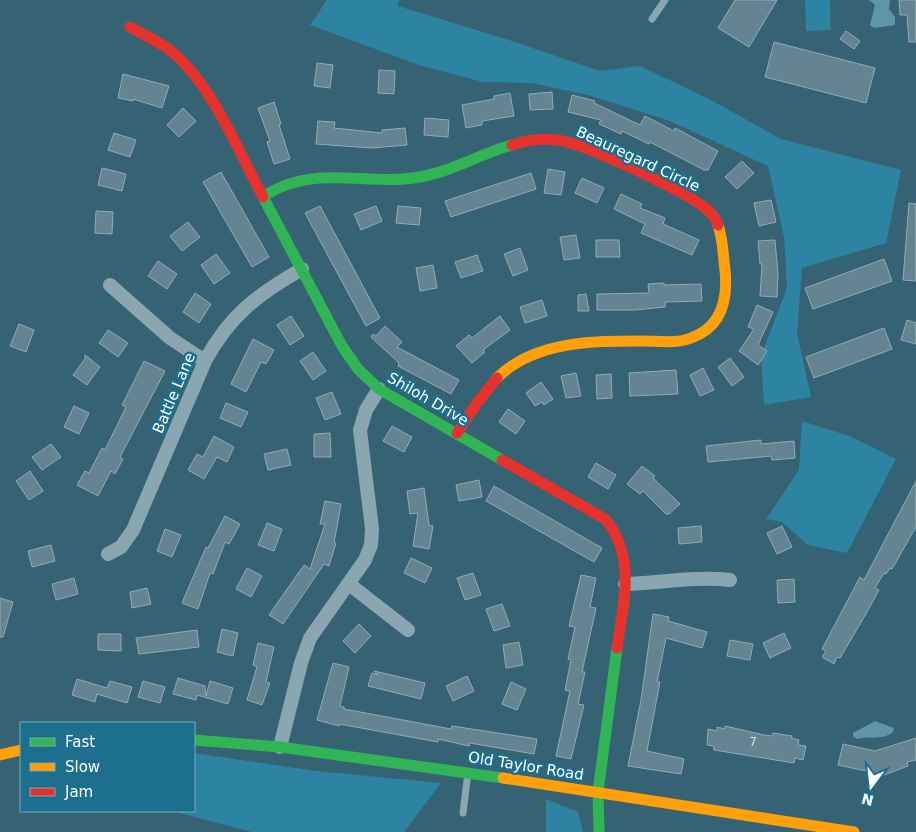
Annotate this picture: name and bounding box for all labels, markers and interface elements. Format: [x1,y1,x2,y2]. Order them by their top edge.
street label: Beauregard Circle [573,122,703,196]
street label: Battle Lane [149,350,199,436]
street label: Shiloh Drive [384,369,472,429]
legend [20,722,195,812]
text: Fast [65,733,95,751]
house number: 7 [749,735,757,749]
street label: Old Taylor Road [467,748,585,784]
text: Slow [65,758,100,776]
north arrow [846,762,896,812]
text: Jam [64,783,93,801]
text: N [860,790,875,809]

